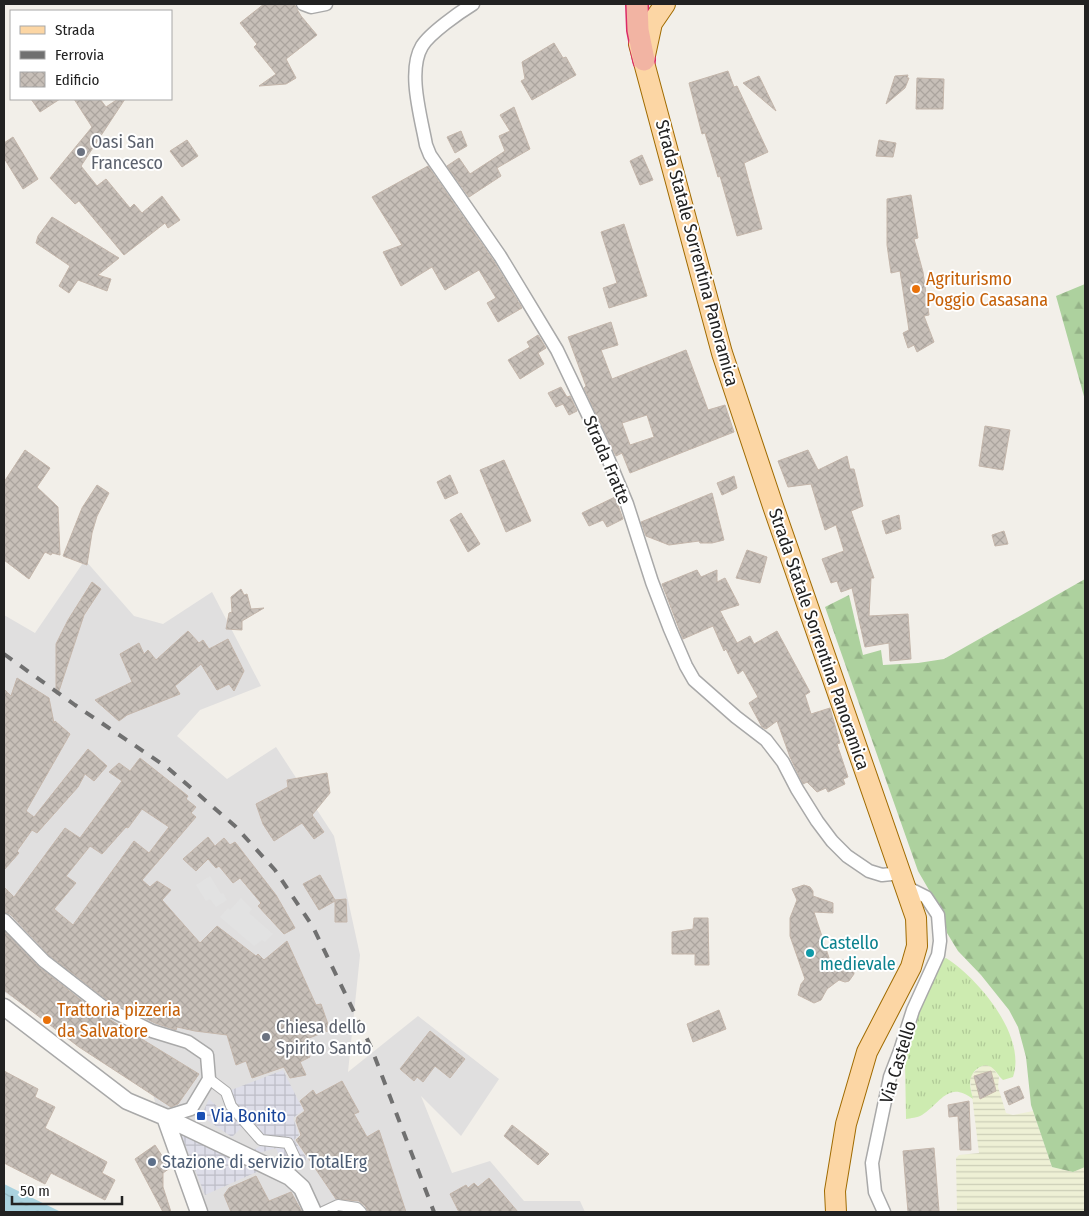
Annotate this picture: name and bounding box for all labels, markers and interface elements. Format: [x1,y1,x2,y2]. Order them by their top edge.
legend [10,10,172,100]
text: Strada [55,21,95,39]
text: Ferrovia [55,46,104,64]
text: Edificio [55,71,100,89]
street label: Strada Statale Sorrentina Panoramica [651,117,743,389]
place label: Oasi San Francesco [91,131,163,174]
marker: Oasi San Francesco [75,146,87,158]
place label: Agriturismo Poggio Casasana [926,268,1048,311]
marker: Agriturismo Poggio Casasana [910,283,922,295]
street label: Strada Fratte [578,412,636,508]
street label: Strada Statale Sorrentina Panoramica [764,505,874,773]
place label: Castello medievale [820,932,896,975]
marker: Castello medievale [804,947,816,959]
place label: Trattoria pizzeria da Salvatore [57,999,181,1042]
marker: Trattoria pizzeria da Salvatore [41,1014,53,1026]
place label: Chiesa dello Spirito Santo [276,1016,372,1059]
street label: Via Castello [875,1018,921,1106]
marker: Chiesa dello Spirito Santo [260,1031,272,1043]
place label: Via Bonito [211,1105,286,1127]
marker: Via Bonito [195,1110,207,1122]
place label: Stazione di servizio TotalErg [162,1151,368,1173]
marker: Stazione di servizio TotalErg [146,1156,158,1168]
scale bar [12,1174,122,1206]
text: 50 m [20,1182,50,1200]

